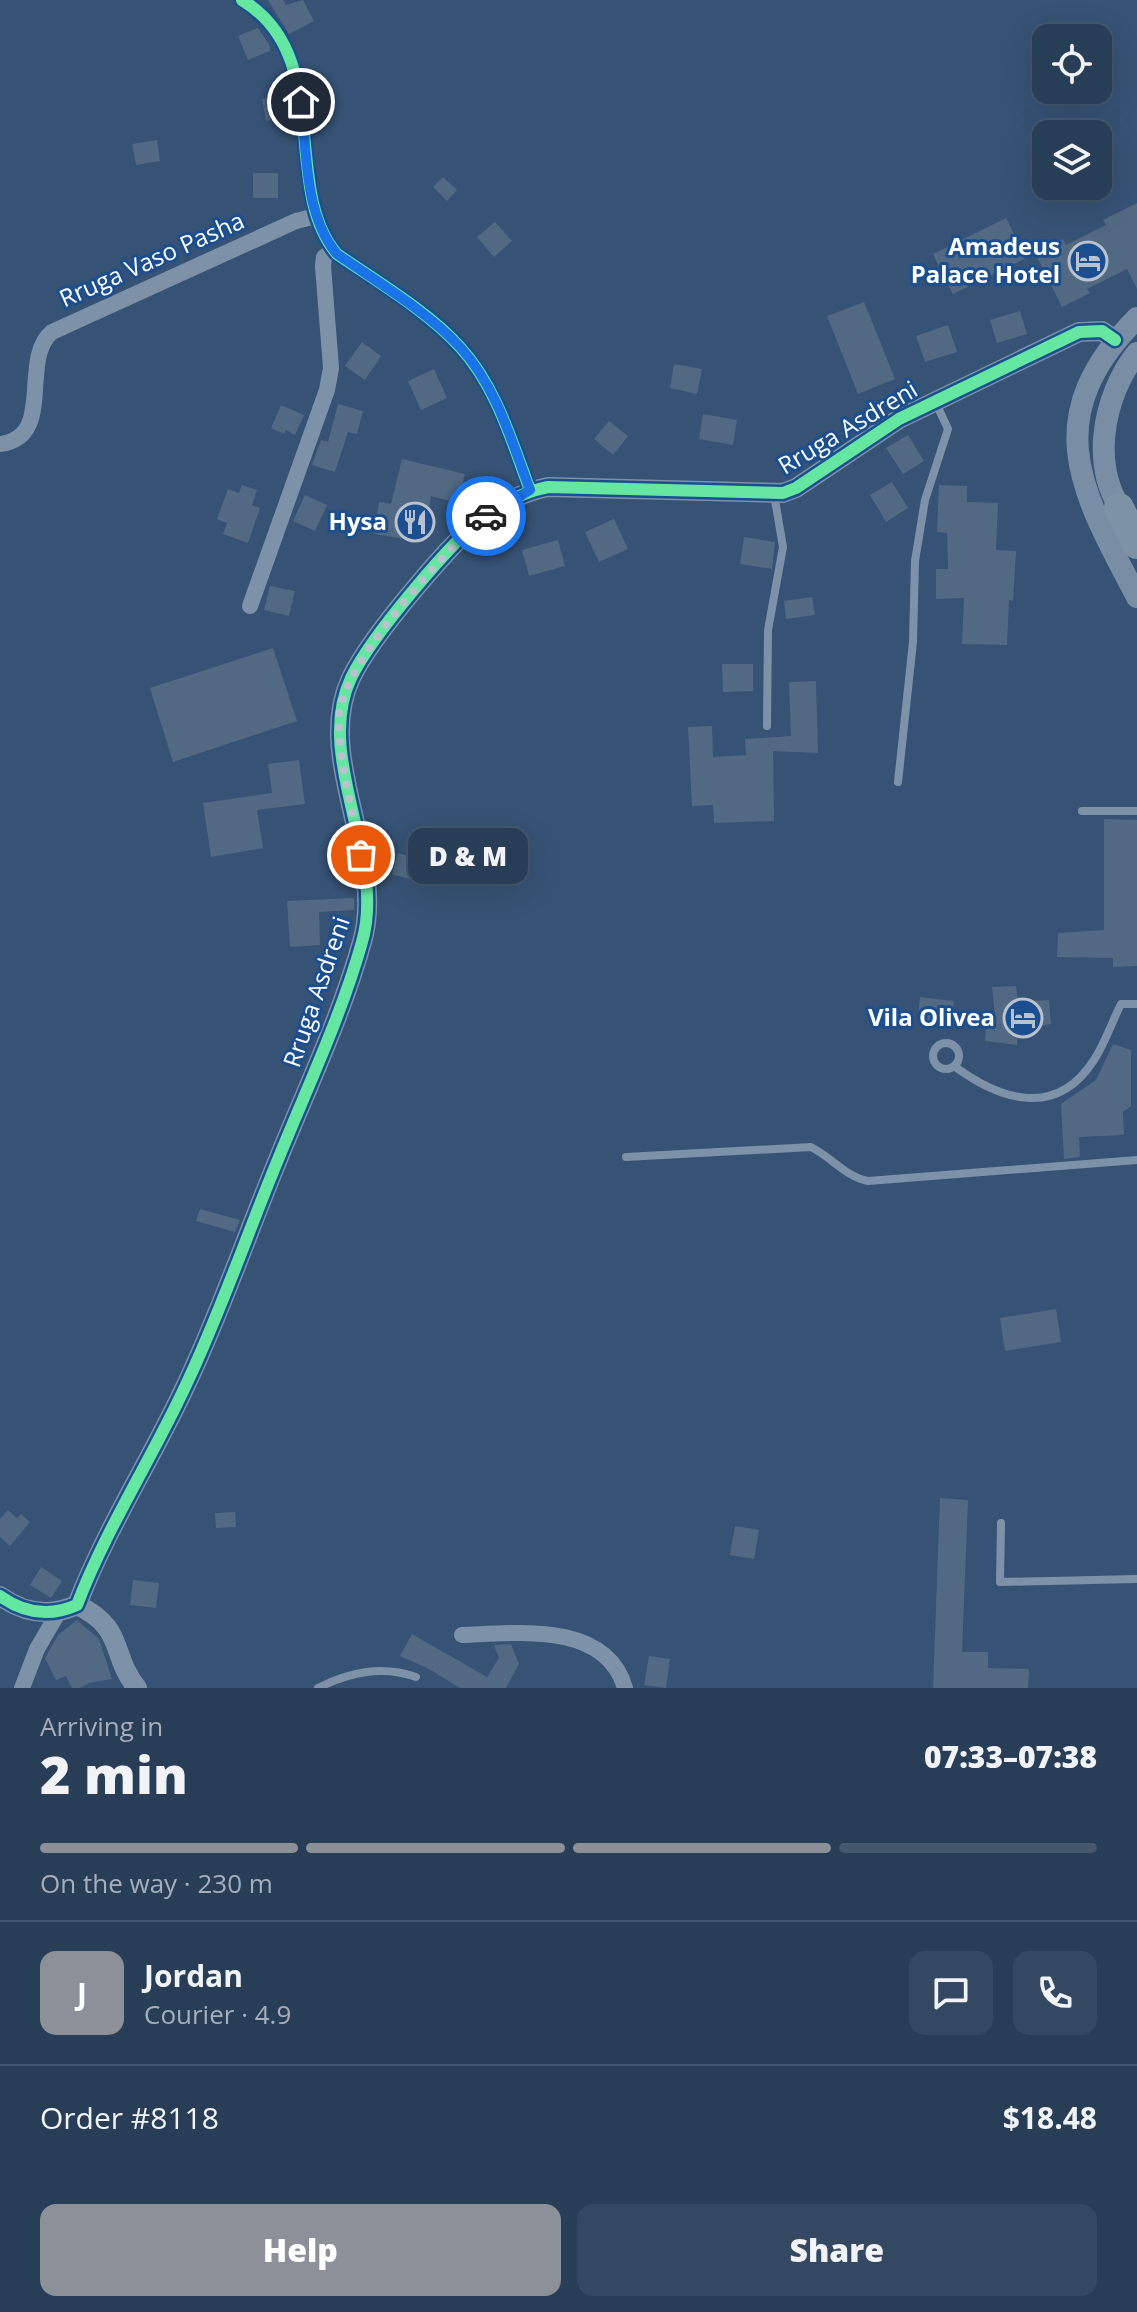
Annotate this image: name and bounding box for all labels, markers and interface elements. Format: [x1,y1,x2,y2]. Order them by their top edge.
map controls [1032,24,1112,200]
button: locate [1032,24,1112,104]
pin [267,68,335,136]
icon: home [279,80,323,124]
button: layers [1032,120,1112,200]
street label: Rruga Vaso Pasha [54,203,249,314]
place label: Amadeus Palace Hotel [911,229,1060,290]
hotel icon: Amadeus Palace Hotel [1067,240,1109,282]
street label: Rruga Asdreni [771,372,923,481]
courier [446,476,526,556]
icon: car [464,494,508,538]
restaurant icon: Hysa [394,501,436,543]
place label: Hysa [329,504,387,537]
pin [327,821,395,889]
callout: D & M [409,827,529,883]
icon: bag [339,833,383,877]
text: D & M [429,838,507,874]
street label: Rruga Asdreni [274,912,357,1071]
hotel icon: Vila Olivea [1002,997,1044,1039]
place label: Vila Olivea [868,1000,995,1033]
text: Arriving in [40,1708,163,1744]
text: 07:33–07:38 [924,1736,1097,1777]
text: 2 min [40,1738,188,1809]
text: On the way · 230 m [40,1865,273,1901]
button: chat [909,1951,993,2035]
button: phone [1013,1951,1097,2035]
text: Jordan [144,1955,243,1996]
text: J [77,1973,87,2014]
text: Courier · 4.9 [144,1996,291,2032]
text: Order #8118 [40,2097,219,2138]
text: $18.48 [1003,2097,1097,2138]
button: Help [40,2204,561,2296]
button: Share [577,2204,1097,2296]

